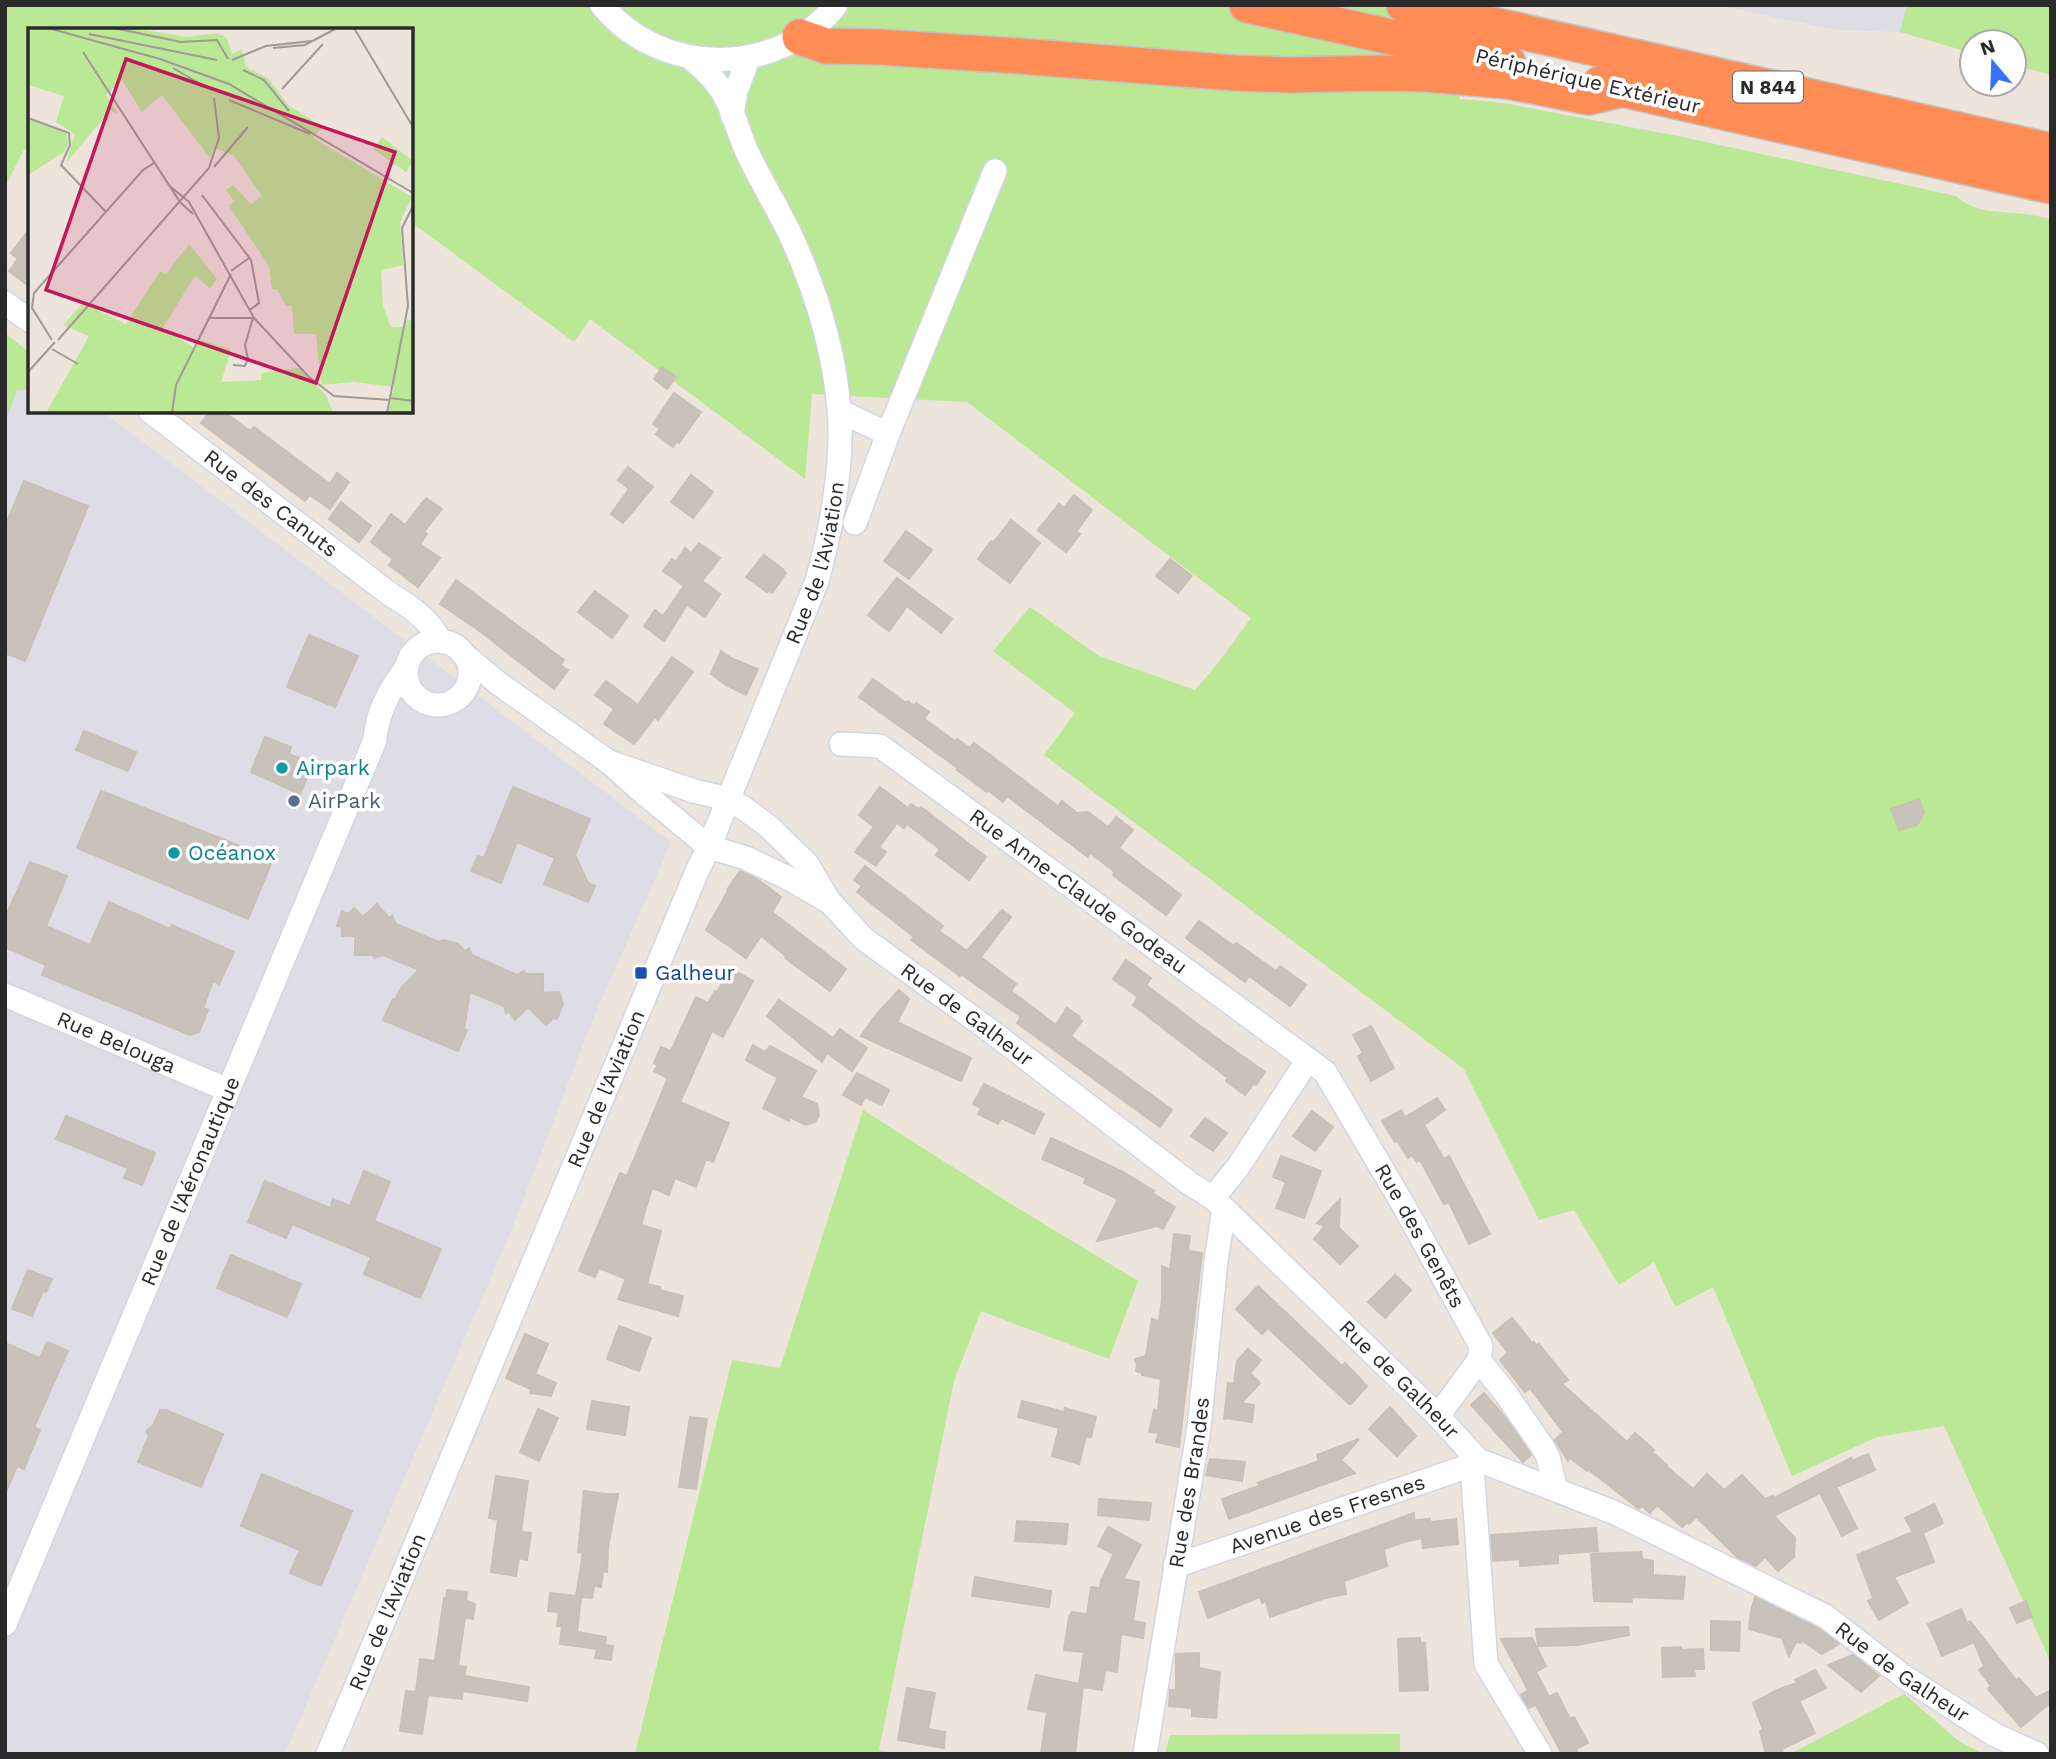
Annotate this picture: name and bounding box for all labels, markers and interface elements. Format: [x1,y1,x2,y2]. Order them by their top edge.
inset map [28,28,413,413]
north arrow [1958,28,2028,98]
text: N [1977,34,1998,61]
street label: Périphérique Extérieur [1473,42,1703,119]
road number: N 844 [1733,72,1803,102]
street label: Rue des Canuts [199,444,343,562]
street label: Rue de l'Aviation [780,480,849,648]
place label: Airpark [296,755,370,780]
marker: Airpark [274,760,290,776]
place label: AirPark [308,788,381,813]
marker: AirPark [286,793,302,809]
street label: Rue Anne-Claude Godeau [965,803,1193,979]
place label: Océanox [188,840,276,865]
marker: Océanox [166,845,182,861]
street label: Rue de Galheur [896,957,1039,1072]
place label: Galheur [655,960,736,985]
marker: Galheur [633,965,649,981]
street label: Rue Belouga [53,1006,180,1078]
street label: Rue de l'Aviation [562,1006,650,1171]
street label: Rue de l'Aéronautique [135,1073,245,1289]
street label: Rue des Genêts [1370,1159,1471,1312]
street label: Rue de Galheur [1334,1314,1465,1444]
street label: Rue des Brandes [1163,1396,1214,1570]
street label: Avenue des Fresnes [1226,1469,1428,1558]
street label: Rue de l'Aviation [343,1529,431,1694]
street label: Rue de Galheur [1830,1616,1975,1728]

